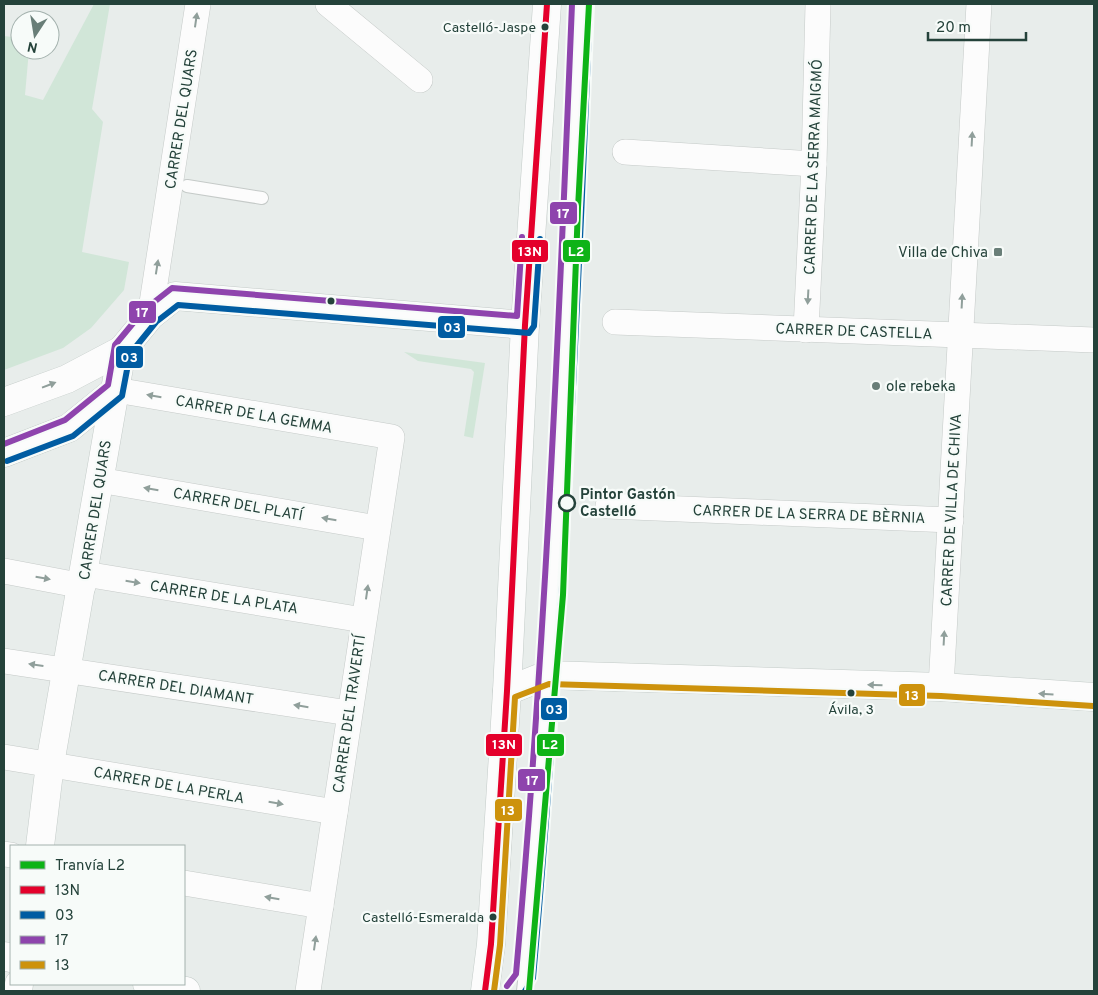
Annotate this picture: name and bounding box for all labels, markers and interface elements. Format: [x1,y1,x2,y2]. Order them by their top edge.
north arrow [10,10,60,60]
scale bar [928,10,1026,42]
one-way arrow [192,12,200,28]
text: 20 m [936,19,971,38]
place label: Castelló-Jaspe [443,20,536,37]
marker: Castelló-Jaspe [540,22,550,32]
text: N [26,37,39,56]
street label: CARRER DEL QUARS [162,48,203,191]
street label: CARRER DE LA SERRA MAIGMÓ [799,59,828,275]
one-way arrow [968,131,976,147]
line badge: 17 [549,201,578,225]
text: 17 [556,206,570,223]
line badge: 13N [511,239,549,263]
line badge: L2 [562,239,591,263]
text: 13N [518,244,542,261]
text: L2 [568,244,584,261]
place label: Villa de Chiva [898,244,988,263]
marker: Villa de Chiva [992,246,1004,258]
one-way arrow [154,259,162,275]
one-way arrow [803,290,811,306]
one-way arrow [959,293,967,309]
unlabelled marker [326,296,336,306]
line badge: 17 [128,300,157,324]
text: 17 [135,305,149,322]
line badge: 03 [437,315,466,339]
text: 03 [443,320,461,337]
street label: CARRER DE CASTELLA [775,320,933,345]
line badge: 03 [115,345,144,369]
text: 03 [120,350,138,367]
place label: ole rebeka [886,378,956,397]
marker: ole rebeka [870,380,882,392]
one-way arrow [42,381,57,388]
one-way arrow [146,392,162,400]
street label: CARRER DE LA GEMMA [174,392,334,439]
street label: CARRER DE VILLA DE CHIVA [938,413,967,607]
street label: CARRER DEL QUARS [76,439,117,582]
street label: CARRER DEL PLATÍ [171,484,306,527]
one-way arrow [143,485,159,493]
place label: Pintor Gastón Castelló [580,486,676,522]
marker: Pintor Gastón Castelló [558,494,576,512]
street label: CARRER DE LA SERRA DE BÈRNIA [692,501,926,529]
one-way arrow [320,515,336,523]
one-way arrow [36,575,52,583]
street label: CARRER DE LA PLATA [148,577,299,620]
one-way arrow [125,578,141,586]
one-way arrow [364,584,372,600]
one-way arrow [940,630,948,646]
street label: CARRER DEL TRAVERTÍ [329,632,371,795]
one-way arrow [27,661,43,669]
street label: CARRER DEL DIAMANT [97,667,255,710]
one-way arrow [866,681,882,689]
line badge: 13 [898,683,926,707]
marker: Ávila, 3 [846,688,856,698]
text: 13 [905,688,919,705]
one-way arrow [1037,689,1053,697]
line badge: 03 [540,697,568,721]
place label: Ávila, 3 [828,701,874,719]
one-way arrow [293,702,309,710]
text: 03 [545,702,563,719]
line badge: 13N [485,733,523,757]
line badge: L2 [536,733,565,757]
text: 13N [492,737,516,754]
text: L2 [542,737,558,754]
street label: CARRER DE LA PERLA [92,764,246,809]
line badge: 17 [517,768,546,792]
text: 17 [525,773,539,790]
line badge: 13 [494,798,523,822]
one-way arrow [269,799,285,807]
text: 13 [501,803,515,820]
legend [10,845,185,985]
text: Tranvía L2 [55,857,125,876]
text: 13N [55,882,80,901]
one-way arrow [264,893,280,901]
text: 03 [55,907,74,926]
place label: Castelló-Esmeralda [362,910,484,927]
marker: Castelló-Esmeralda [488,912,498,922]
text: 17 [55,932,69,951]
one-way arrow [311,935,319,951]
text: 13 [55,957,70,976]

